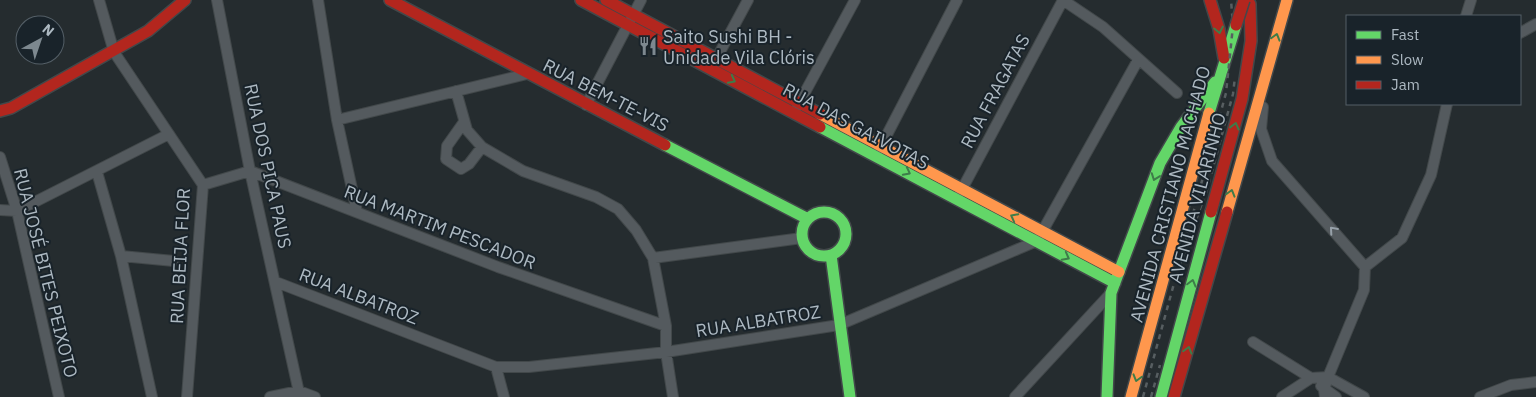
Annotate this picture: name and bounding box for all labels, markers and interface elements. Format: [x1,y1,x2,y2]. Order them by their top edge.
north arrow [15,15,65,65]
legend [1346,15,1521,105]
text: N [39,20,58,40]
place label: Saito Sushi BH - Unidade Vila Clóris [663,25,815,69]
text: Fast [1391,25,1419,44]
one-way arrow [1213,26,1224,35]
street label: RUA FRAGATAS [955,30,1035,152]
one-way arrow [1270,34,1280,42]
restaurant icon: Saito Sushi BH - Unidade Vila Clóris [637,35,659,57]
text: Slow [1391,50,1424,69]
street label: RUA BEM-TE-VIS [539,53,673,137]
street label: AVENIDA CRISTIANO MACHADO [1125,63,1215,325]
one-way arrow [727,74,736,84]
text: Jam [1391,75,1420,94]
street label: RUA DAS GAIVOTAS [779,78,933,174]
street label: RUA DOS PICA PAUS [239,82,297,250]
street label: AVENIDA VILARINHO [1163,110,1231,286]
one-way arrow [1229,121,1240,130]
street label: RUA JOSÉ BITES PEIXOTO [9,166,83,380]
one-way arrow [901,166,910,176]
one-way arrow [1151,173,1161,181]
street label: RUA MARTIM PESCADOR [341,180,539,274]
street label: RUA BEIJA FLOR [165,187,195,325]
one-way arrow [1225,190,1235,198]
one-way arrow [1010,213,1019,223]
one-way arrow [1330,227,1339,236]
one-way arrow [1060,250,1069,260]
street label: RUA ALBATROZ [296,263,422,329]
one-way arrow [1187,279,1197,287]
street label: RUA ALBATROZ [694,300,822,342]
one-way arrow [1182,347,1192,355]
one-way arrow [1132,374,1142,382]

